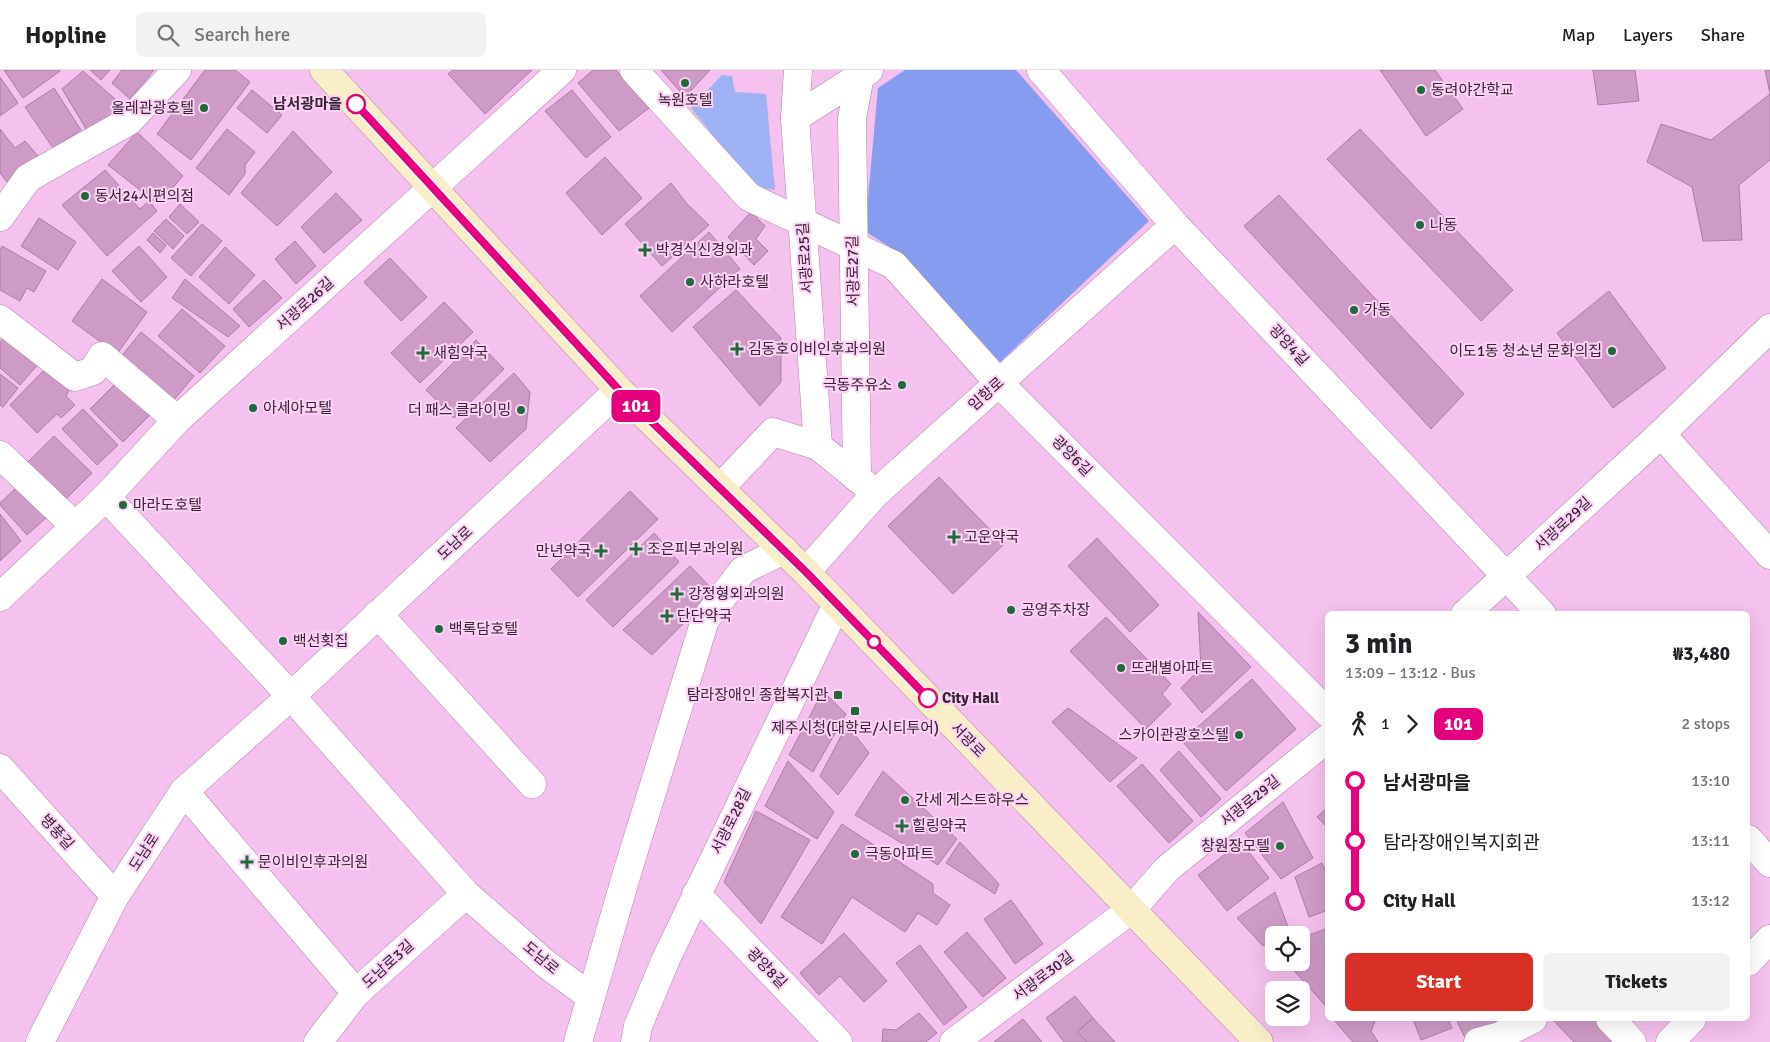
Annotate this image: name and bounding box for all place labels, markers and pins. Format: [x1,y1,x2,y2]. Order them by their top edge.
marker: 녹원호텔 [679,77,691,89]
place label: 동려야간학교 [1431,81,1514,99]
marker: 동려야간학교 [1415,84,1427,96]
place label: 녹원호텔 [657,91,713,109]
marker: 남서광마을 [346,94,366,114]
place label: 남서광마을 [273,95,342,113]
place label: 올레관광호텔 [111,99,194,117]
marker: 올레관광호텔 [198,102,210,114]
place label: 동서24시편의점 [95,187,194,205]
marker: 동서24시편의점 [79,190,91,202]
place label: 나동 [1430,216,1458,234]
marker: 나동 [1414,219,1426,231]
place label: 박경식신경외과 [656,241,753,259]
marker: 박경식신경외과 [638,243,652,257]
place label: 사하라호텔 [700,273,769,291]
marker: 사하라호텔 [684,276,696,288]
place label: 가동 [1364,301,1392,319]
marker: 가동 [1348,304,1360,316]
place label: 김동호이비인후과의원 [748,340,886,358]
marker: 김동호이비인후과의원 [730,342,744,356]
place label: 이도1동 청소년 문화의집 [1449,342,1602,360]
place label: 새힘약국 [433,344,488,362]
marker: 이도1동 청소년 문화의집 [1606,345,1618,357]
marker: 새힘약국 [417,347,429,359]
place label: 극동주유소 [823,376,892,394]
marker: 극동주유소 [896,379,908,391]
place label: 아세아모텔 [263,399,332,417]
place label: 더 패스 클라이밍 [408,401,511,419]
marker: 아세아모텔 [247,402,259,414]
marker: 더 패스 클라이밍 [515,404,527,416]
place label: 마라도호텔 [133,496,202,514]
marker: 마라도호텔 [117,499,129,511]
place label: 고운약국 [964,528,1019,546]
marker: 고운약국 [948,531,960,543]
place label: 조은피부과의원 [647,540,744,558]
place label: 만년약국 [536,542,591,560]
marker: 조은피부과의원 [629,542,643,556]
marker: 만년약국 [595,545,607,557]
place label: 강정형외과의원 [688,585,785,603]
marker: 강정형외과의원 [670,587,684,601]
place label: 공영주차장 [1021,601,1090,619]
marker: 공영주차장 [1005,604,1017,616]
place label: 단단약국 [677,607,732,625]
marker: 단단약국 [661,610,673,622]
place label: 백록담호텔 [449,620,518,638]
marker: 백록담호텔 [433,623,445,635]
place label: 백선횟집 [293,632,348,650]
marker: 백선횟집 [277,635,289,647]
unlabelled marker [867,635,881,649]
place label: 뜨래별아파트 [1131,659,1214,677]
marker: 뜨래별아파트 [1115,662,1127,674]
place label: 탐라장애인 종합복지관 [687,686,828,704]
marker: City Hall [918,688,938,708]
marker: 탐라장애인 종합복지관 [832,689,844,701]
place label: City Hall [942,689,1000,707]
marker: 제주시청(대학로/시티투어) [849,705,861,717]
place label: 제주시청(대학로/시티투어) [771,719,939,737]
place label: 스카이관광호스텔 [1119,726,1229,744]
marker: 스카이관광호스텔 [1233,729,1245,741]
place label: 간세 게스트하우스 [915,791,1029,809]
marker: 간세 게스트하우스 [899,794,911,806]
place label: 힐링약국 [912,817,967,835]
marker: 힐링약국 [896,820,908,832]
place label: 창원장모텔 [1201,837,1270,855]
marker: 창원장모텔 [1274,840,1286,852]
place label: 극동아파트 [865,845,934,863]
marker: 극동아파트 [849,848,861,860]
place label: 문이비인후과의원 [258,853,368,871]
marker: 문이비인후과의원 [240,855,254,869]

